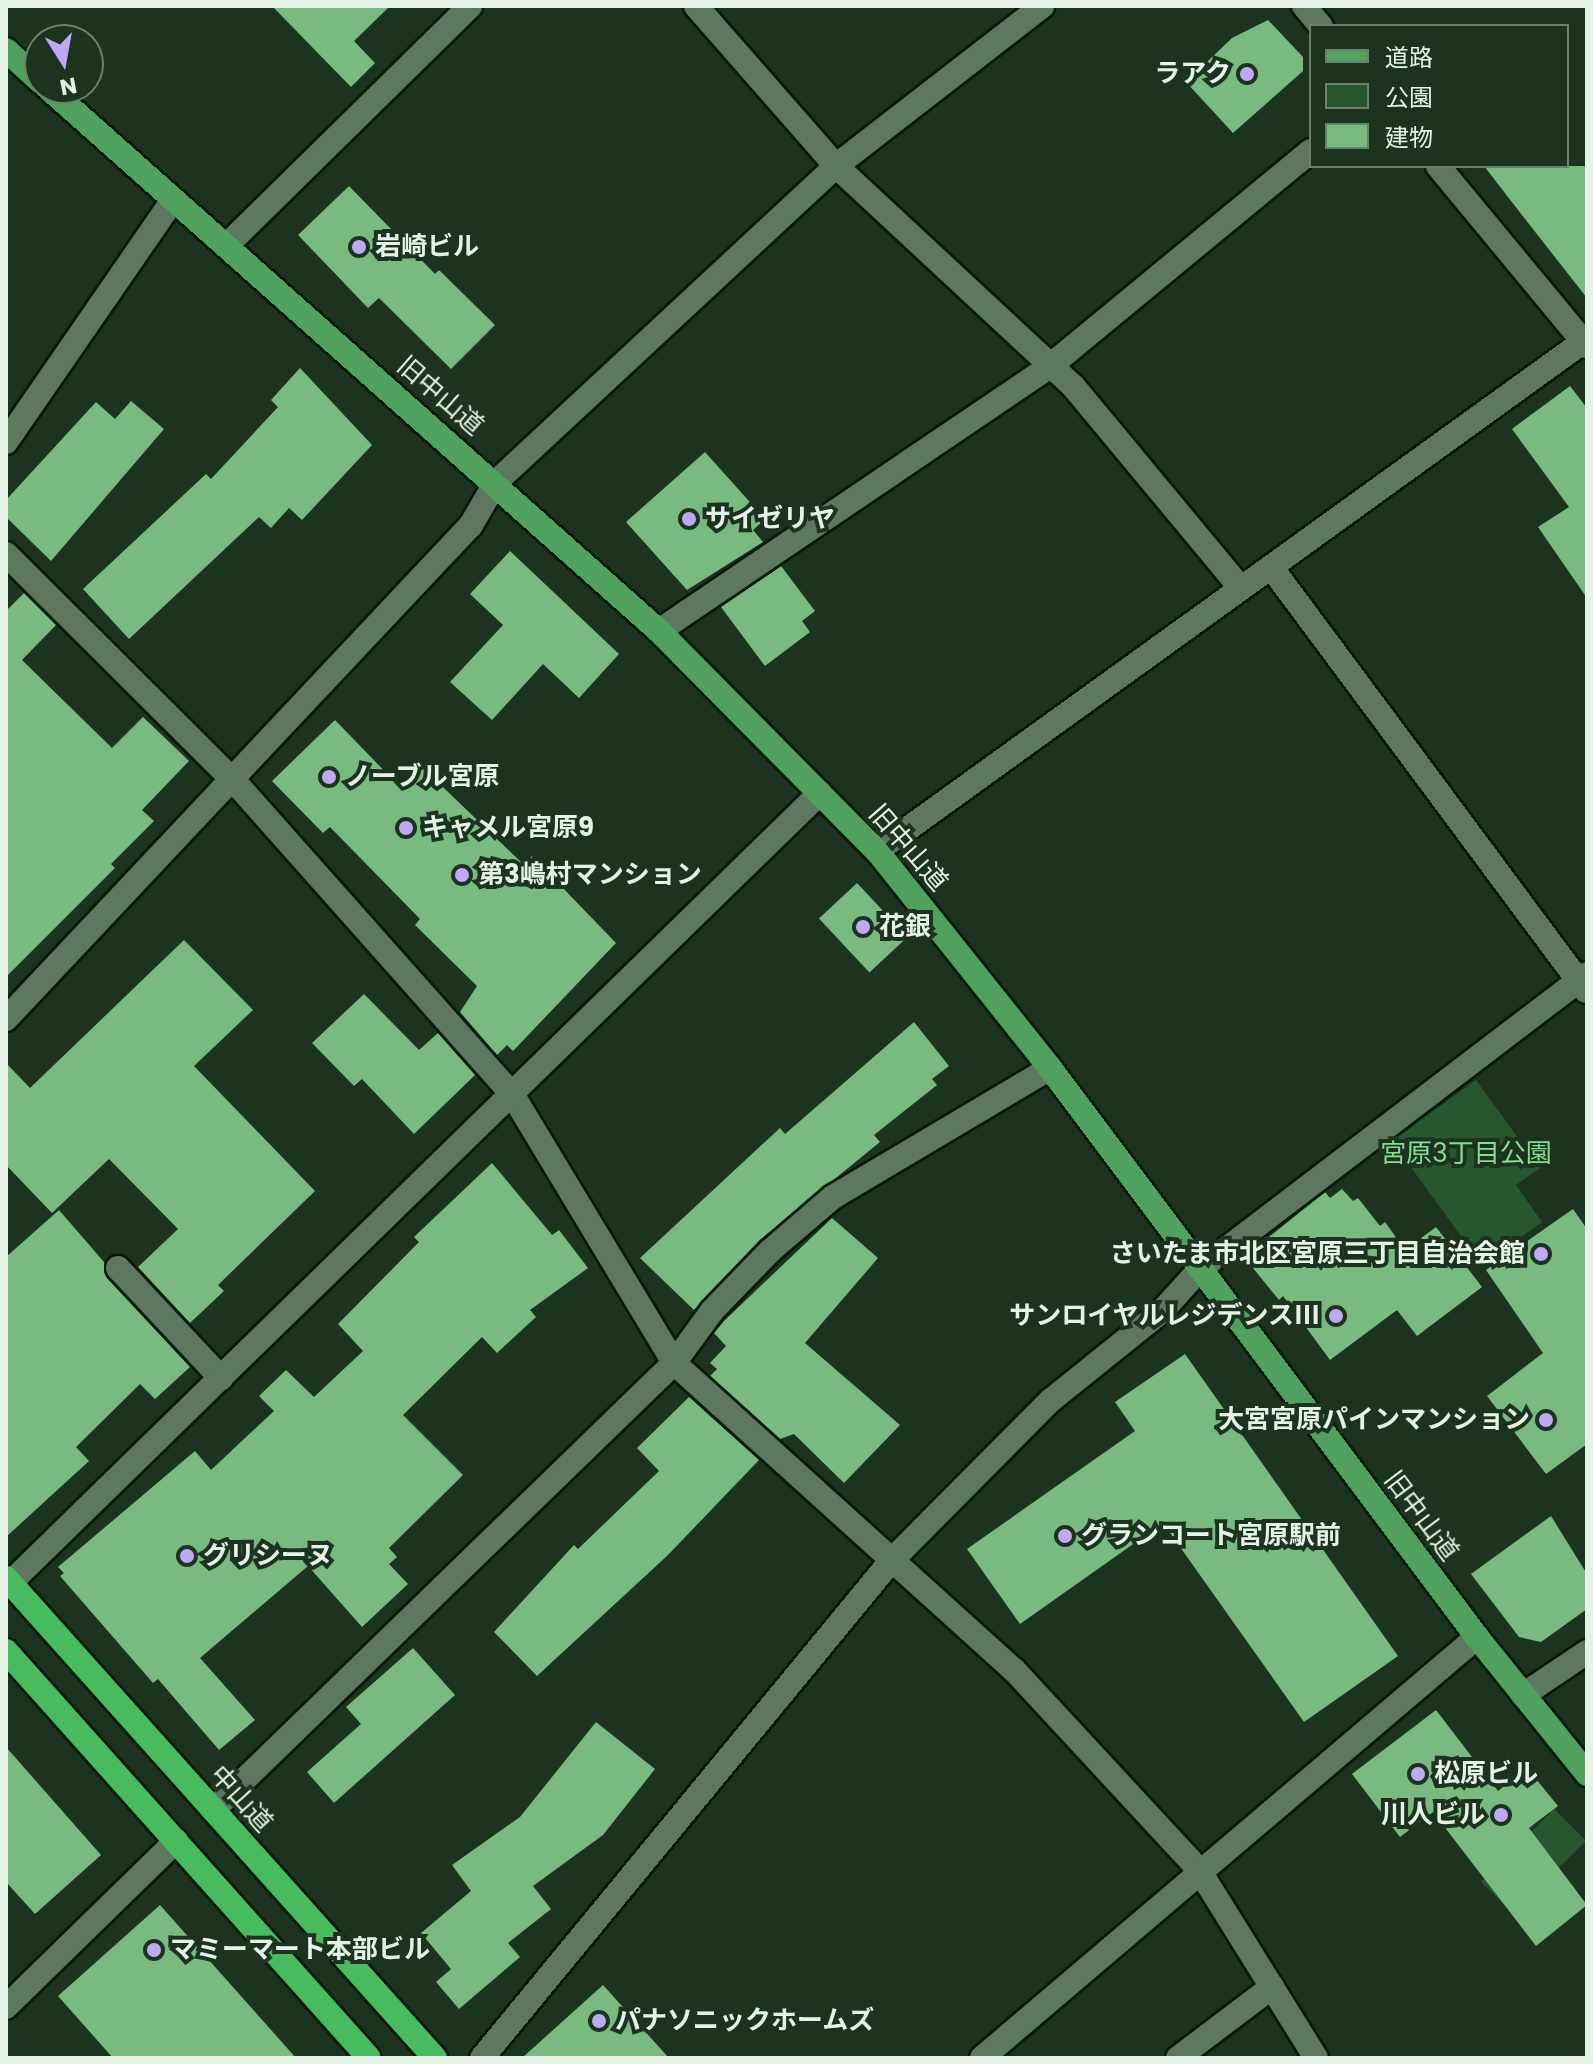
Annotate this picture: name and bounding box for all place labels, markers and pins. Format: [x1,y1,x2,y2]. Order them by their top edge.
place label: ラアク [1153,58,1231,90]
marker: ラアク [1238,65,1256,83]
place label: 岩崎ビル [375,231,479,263]
marker: 岩崎ビル [350,238,368,256]
place label: サイゼリヤ [705,503,835,535]
marker: サイゼリヤ [680,510,698,528]
place label: ノーブル宮原 [345,761,501,793]
marker: ノーブル宮原 [320,768,338,786]
place label: キャメル宮原9 [422,812,594,844]
marker: キャメル宮原9 [397,819,415,837]
place label: 第3嶋村マンション [478,859,702,891]
marker: 第3嶋村マンション [453,866,471,884]
place label: 花銀 [879,911,931,943]
marker: 花銀 [854,918,872,936]
place label: さいたま市北区宮原三丁目自治会館 [1109,1238,1525,1270]
marker: さいたま市北区宮原三丁目自治会館 [1532,1245,1550,1263]
place label: サンロイヤルレジデンスⅢ [1008,1300,1320,1332]
marker: サンロイヤルレジデンスⅢ [1327,1307,1345,1325]
place label: 大宮宮原パインマンション [1218,1404,1530,1436]
marker: 大宮宮原パインマンション [1537,1411,1555,1429]
place label: グランコート宮原駅前 [1081,1520,1341,1552]
marker: グランコート宮原駅前 [1056,1527,1074,1545]
place label: グリシーヌ [203,1540,333,1572]
marker: グリシーヌ [178,1547,196,1565]
place label: 松原ビル [1434,1758,1538,1790]
marker: 松原ビル [1409,1765,1427,1783]
place label: 川人ビル [1381,1799,1485,1831]
marker: 川人ビル [1492,1806,1510,1824]
place label: マミーマート本部ビル [170,1934,430,1966]
marker: マミーマート本部ビル [145,1941,163,1959]
place label: パナソニックホームズ [615,2005,875,2037]
marker: パナソニックホームズ [590,2012,608,2030]

